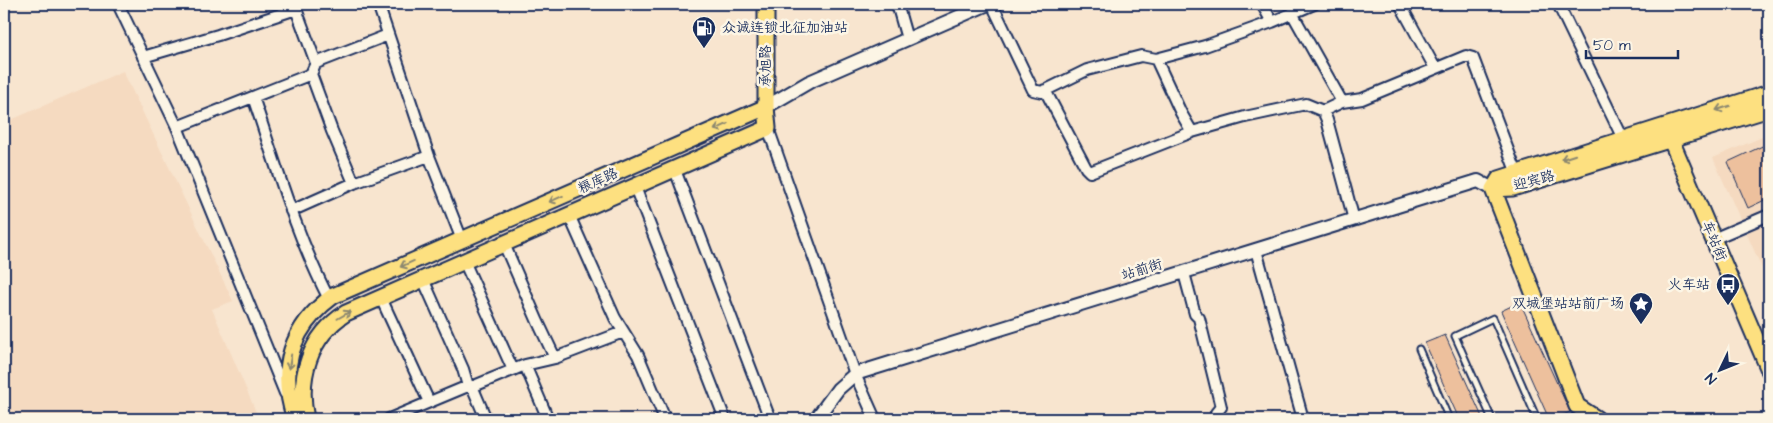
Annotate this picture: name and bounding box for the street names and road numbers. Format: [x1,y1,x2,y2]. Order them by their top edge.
street label: 承旭路 [756,45,776,87]
street label: 粮库路 [575,163,621,199]
street label: 迎宾路 [1511,166,1557,196]
street label: 车站街 [1697,218,1731,264]
street label: 站前街 [1119,254,1165,286]

